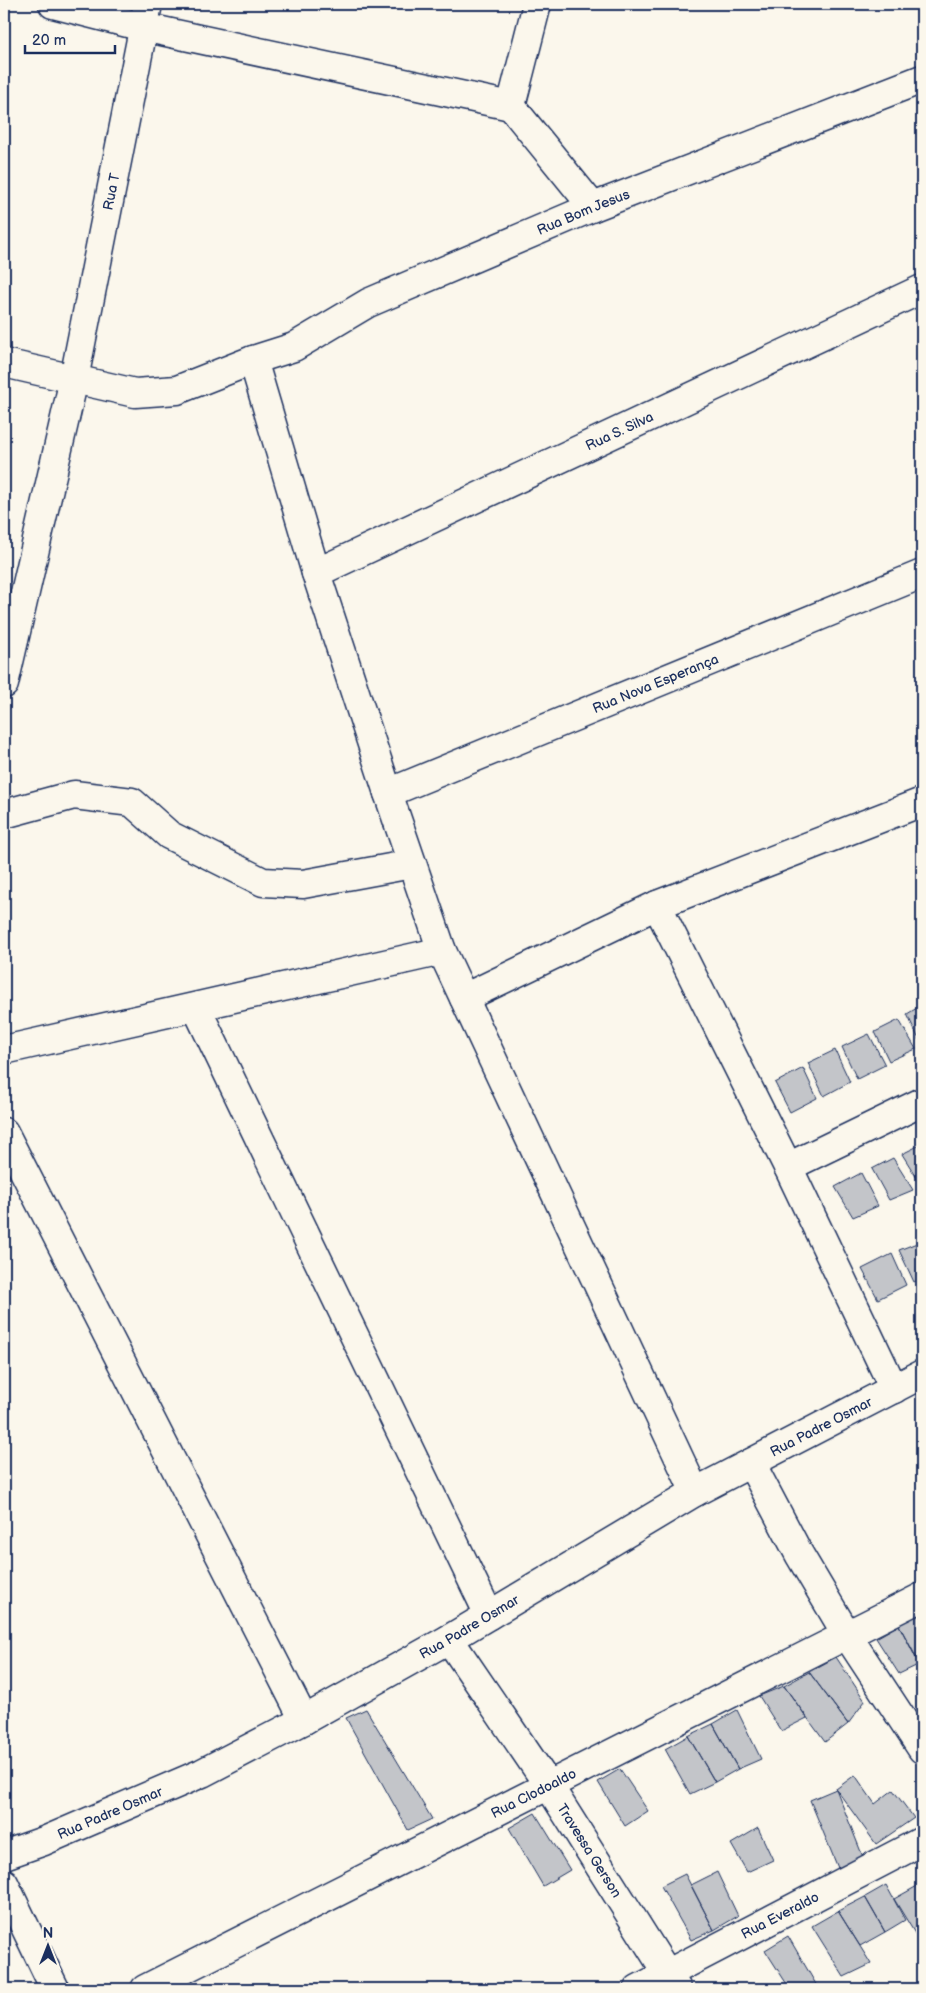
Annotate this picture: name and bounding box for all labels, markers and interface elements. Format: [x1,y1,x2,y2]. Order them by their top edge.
scale bar [25,22,115,54]
text: 20 m [32,31,66,50]
street label: Rua T [100,171,124,212]
street label: Rua Bom Jesus [534,186,632,239]
street label: Rua S. Silva [583,408,656,454]
street label: Rua Nova Esperança [590,650,721,717]
street label: Rua Padre Osmar [767,1393,876,1461]
street label: Rua Padre Osmar [416,1591,523,1663]
street label: Rua Clodoaldo [488,1765,579,1822]
street label: Rua Padre Osmar [55,1783,166,1843]
street label: Travessa Gerson [553,1801,625,1901]
street label: Rua Everaldo [738,1888,822,1943]
north arrow [22,1920,72,1970]
text: N [43,1925,53,1942]

